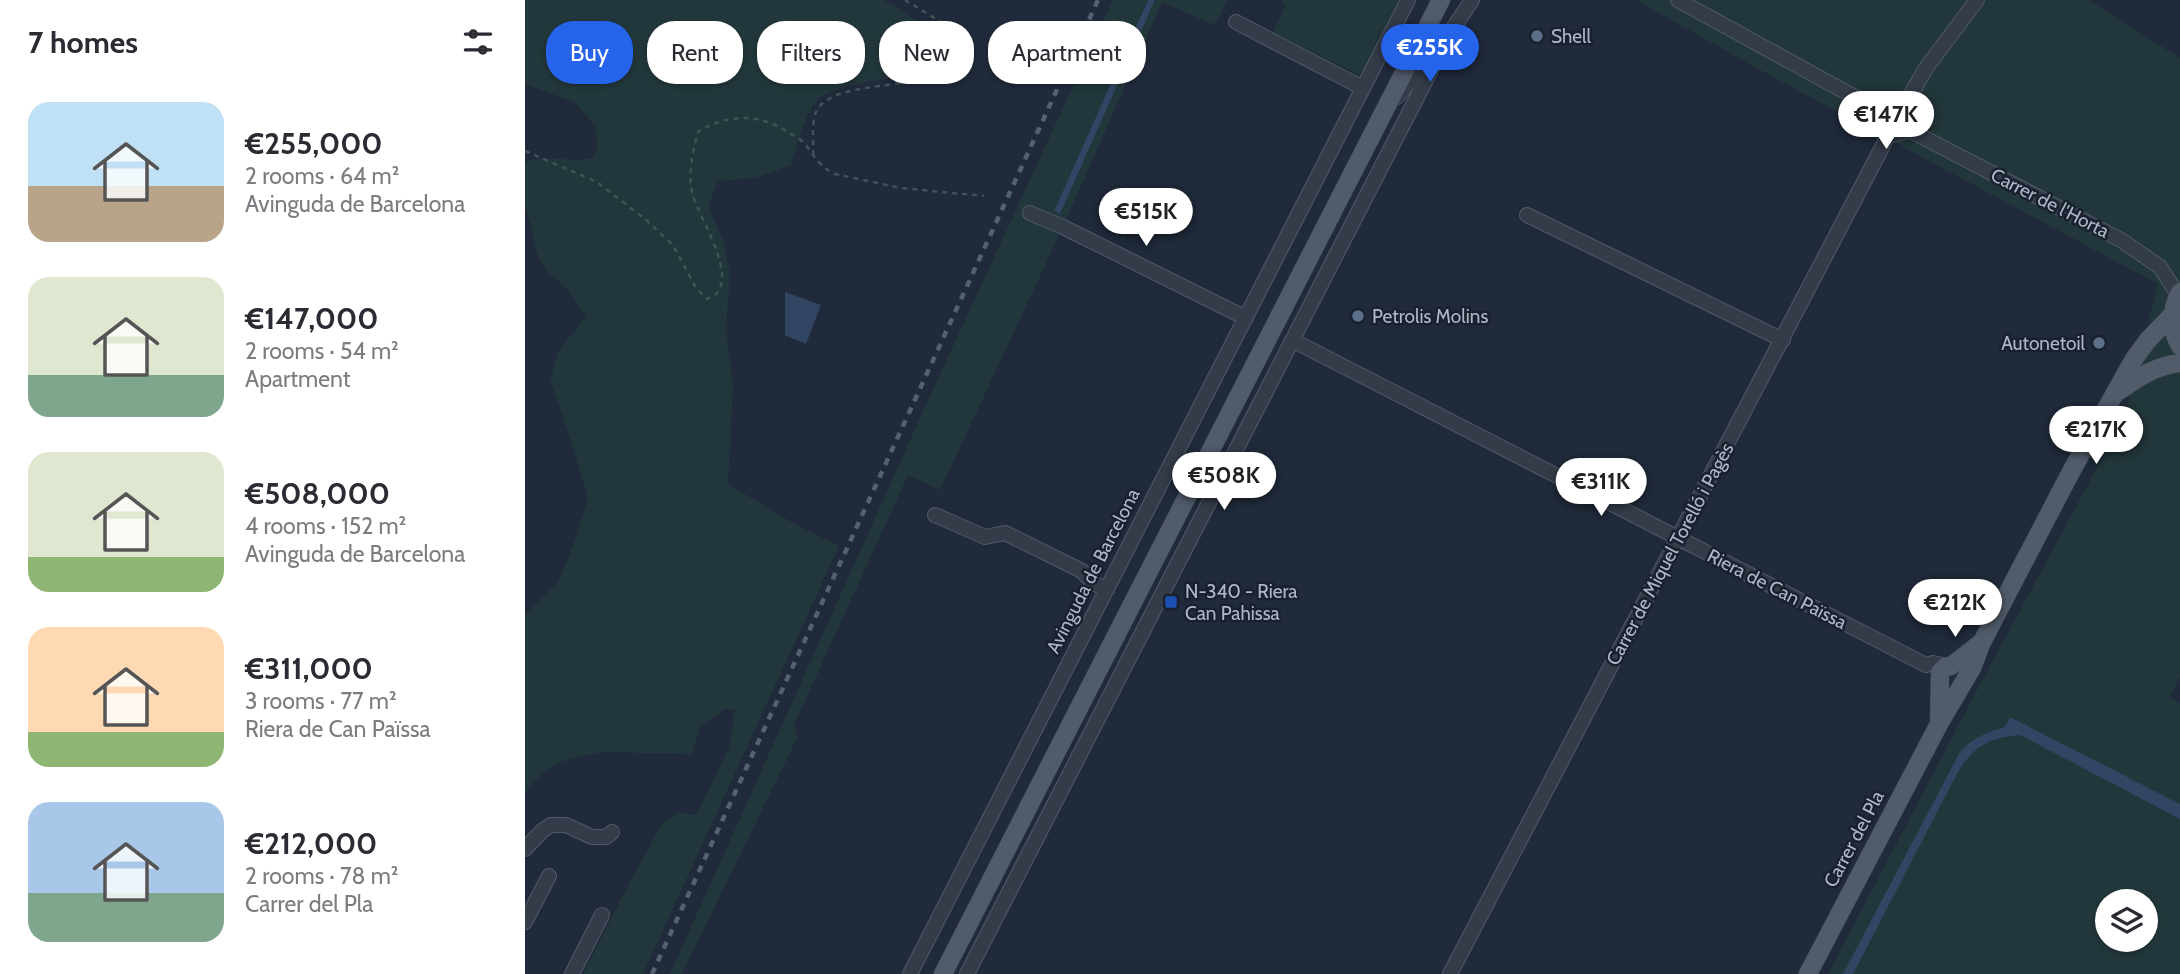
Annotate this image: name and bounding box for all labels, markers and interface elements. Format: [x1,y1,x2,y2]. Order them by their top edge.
chip: Buy [546,21,633,84]
chip: Rent [647,21,743,84]
chip: Filters [757,21,865,84]
chip: New [879,21,974,84]
chip: Apartment [988,21,1146,84]
icon: filters [459,23,497,61]
text: 7 homes [28,24,138,61]
pin: €255K [1381,24,1479,84]
place label: Shell [1551,25,1591,48]
marker: Shell [1529,28,1545,44]
text: €255K [1397,33,1463,61]
pin: €147K [1837,92,1935,151]
text: €147K [1854,100,1918,128]
text: €255,000 [245,125,383,162]
icon: home [84,130,168,214]
text: 2 rooms · 64 m² [245,162,399,190]
street label: Carrer de l'Horta [1987,163,2113,243]
pin: €515K [1097,188,1195,248]
text: Avinguda de Barcelona [245,190,465,218]
text: €515K [1115,197,1177,225]
text: €147,000 [245,300,378,337]
icon: home [84,305,168,389]
place label: Petrolis Molins [1372,305,1488,328]
marker: Petrolis Molins [1350,308,1366,324]
place label: Autonetoil [2001,332,2086,355]
marker: Autonetoil [2091,335,2107,351]
text: 2 rooms · 54 m² [245,337,399,365]
text: Apartment [245,365,350,393]
pin: €217K [2047,406,2145,466]
text: €217K [2065,415,2127,443]
street label: Carrer de Miquel Torelló i Pagès [1601,439,1739,669]
pin: €508K [1175,452,1273,512]
pin: €311K [1552,458,1650,518]
text: €508K [1188,461,1260,489]
text: €311K [1572,467,1630,495]
text: €508,000 [245,475,390,512]
icon: home [84,480,168,564]
street label: Avinguda de Barcelona [1041,485,1145,657]
text: 4 rooms · 152 m² [245,512,406,540]
text: Avinguda de Barcelona [245,540,465,568]
street label: Riera de Can Païssa [1704,544,1850,634]
place label: N-340 - Riera Can Pahissa [1185,580,1297,625]
pin: €212K [1906,580,2004,639]
text: €212K [1924,588,1986,616]
marker: N-340 - Riera Can Pahissa [1163,594,1179,610]
text: €311,000 [245,650,373,687]
icon: home [84,655,168,739]
text: 3 rooms · 77 m² [245,687,397,715]
text: Riera de Can Païssa [245,715,430,743]
street label: Carrer del Pla [1819,787,1889,891]
text: €212,000 [245,825,377,862]
icon: home [84,830,168,914]
text: 2 rooms · 78 m² [245,862,399,890]
map controls [2095,889,2158,952]
button: layers [2095,889,2158,952]
text: Carrer del Pla [245,890,373,918]

